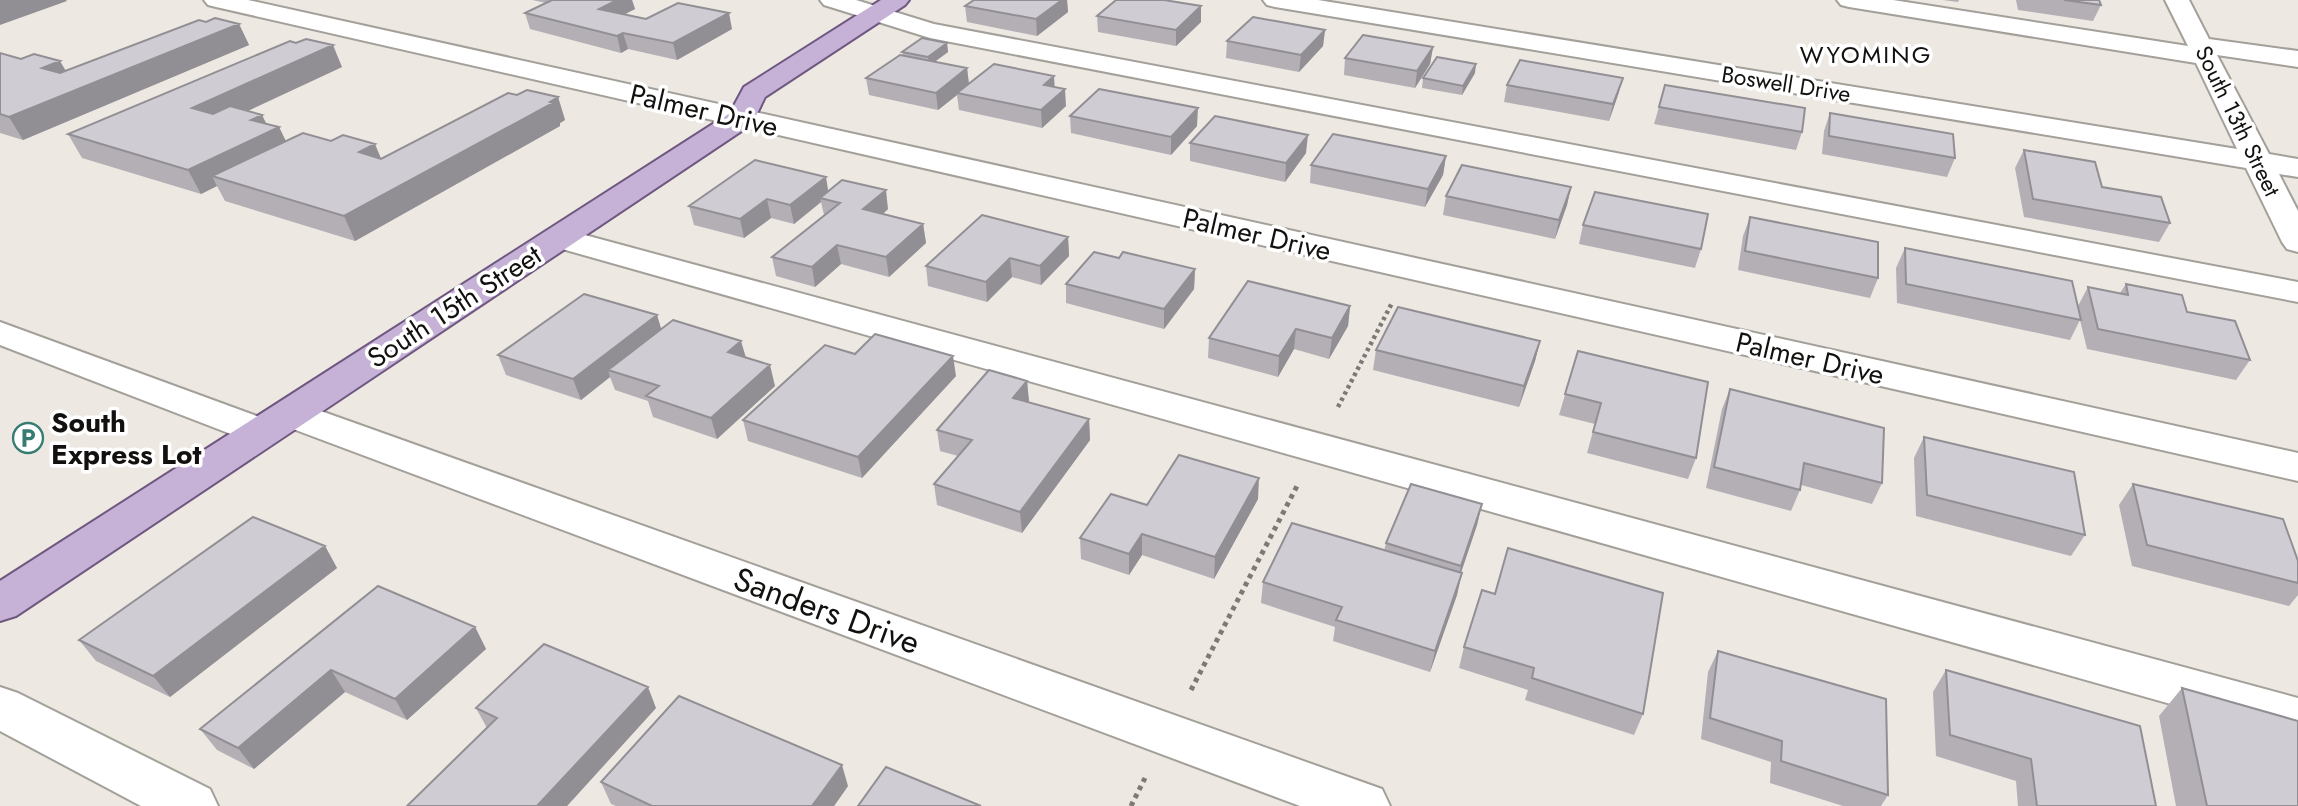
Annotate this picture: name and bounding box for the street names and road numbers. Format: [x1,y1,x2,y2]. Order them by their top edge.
street label: South 13th Street [2187,40,2289,203]
street label: Boswell Drive [1719,57,1853,111]
street label: Palmer Drive [626,74,782,147]
street label: Palmer Drive [1179,198,1335,271]
street label: South 15th Street [359,235,550,378]
street label: Palmer Drive [1732,322,1888,395]
street label: Sanders Drive [727,555,926,666]

